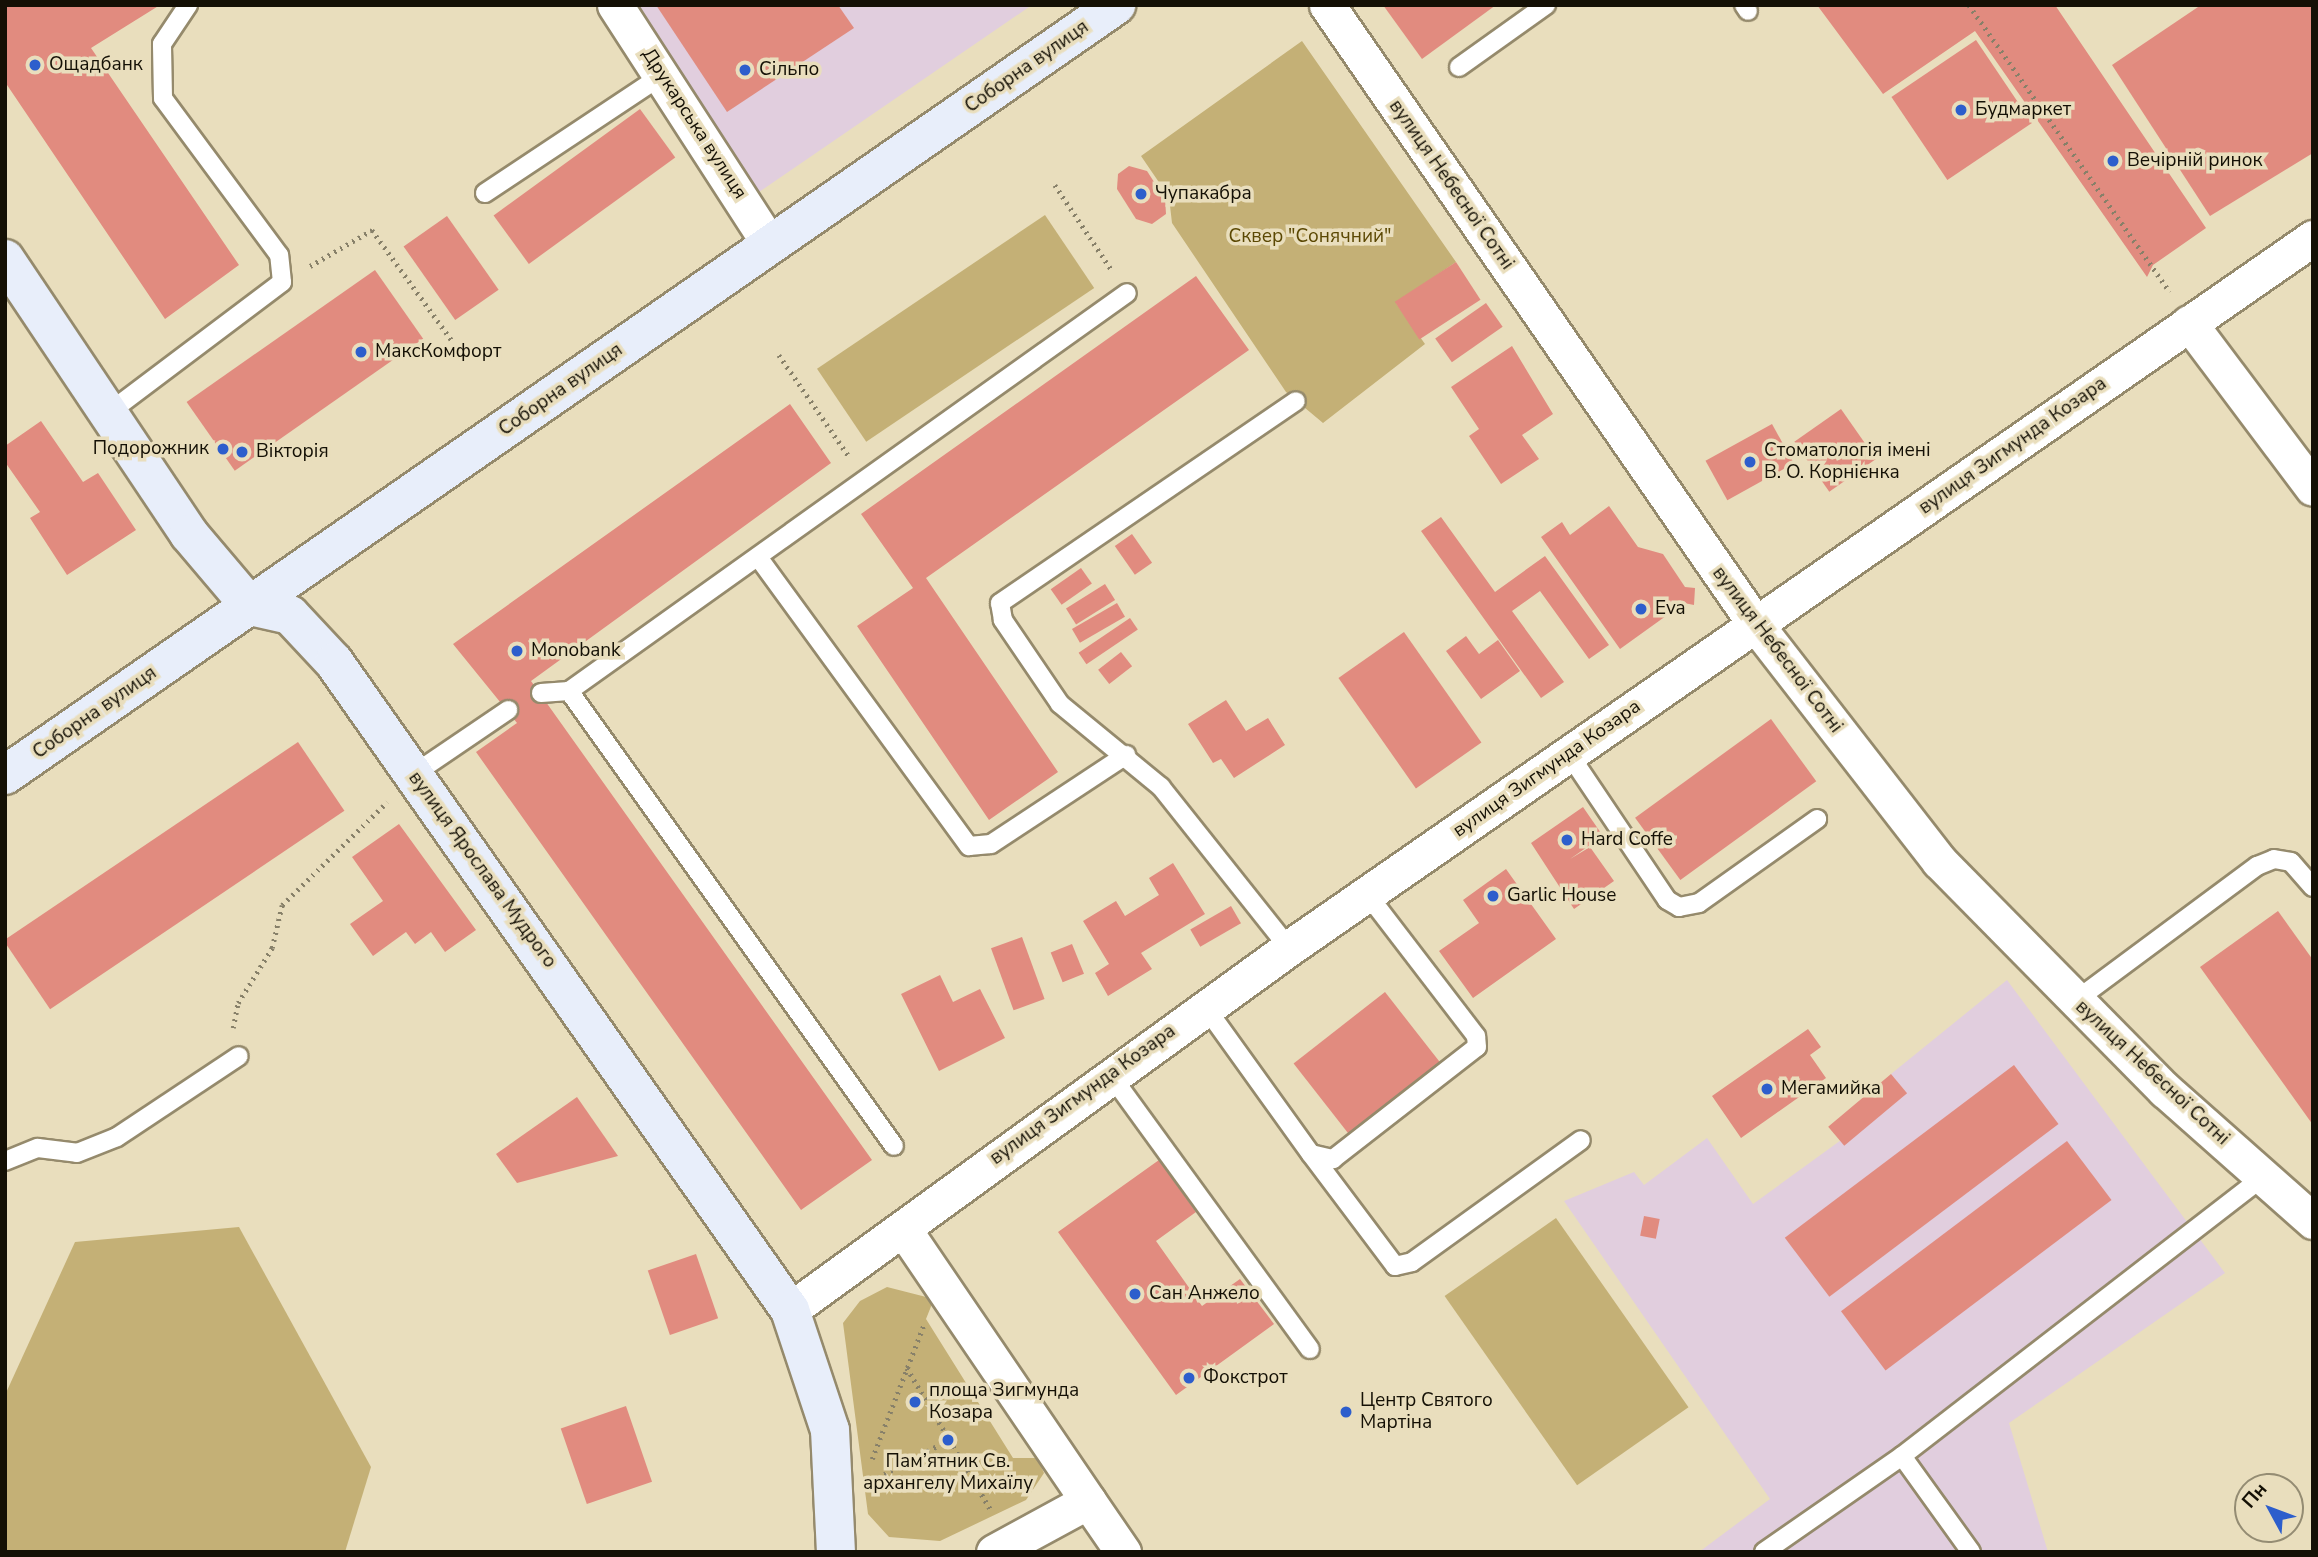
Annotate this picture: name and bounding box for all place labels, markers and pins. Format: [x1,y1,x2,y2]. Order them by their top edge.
place label: Ощадбанк [49,54,143,76]
marker: Ощадбанк [27,57,43,73]
place label: Сільпо [759,59,819,81]
marker: Сільпо [737,62,753,78]
place label: Будмаркет [1975,99,2071,121]
marker: Будмаркет [1953,102,1969,118]
place label: Вечірній ринок [2127,150,2262,172]
marker: Вечірній ринок [2105,153,2121,169]
place label: Чупакабра [1155,183,1252,205]
marker: Чупакабра [1133,186,1149,202]
place label: МаксКомфорт [375,341,501,363]
marker: МаксКомфорт [353,344,369,360]
place label: Подорожник [93,438,209,460]
place label: Стоматологія імені В. О. Корнієнка [1764,440,1930,484]
marker: Подорожник [215,441,231,457]
place label: Вікторія [256,441,329,463]
marker: Вікторія [234,444,250,460]
marker: Стоматологія імені В. О. Корнієнка [1742,454,1758,470]
place label: Eva [1655,598,1686,620]
marker: Eva [1633,601,1649,617]
place label: Monobank [531,640,621,662]
marker: Monobank [509,643,525,659]
place label: Hard Coffe [1581,829,1673,851]
marker: Hard Coffe [1559,832,1575,848]
place label: Garlic House [1507,885,1616,907]
marker: Garlic House [1485,888,1501,904]
place label: Мегамийка [1781,1078,1881,1100]
marker: Мегамийка [1759,1081,1775,1097]
place label: Сан Анжело [1149,1283,1260,1305]
marker: Сан Анжело [1127,1286,1143,1302]
place label: Фокстрот [1203,1367,1288,1389]
marker: Фокстрот [1181,1370,1197,1386]
place label: площа Зигмунда Козара [929,1380,1079,1424]
place label: Центр Святого Мартіна [1360,1390,1493,1434]
marker: площа Зигмунда Козара [907,1394,923,1410]
marker: Центр Святого Мартіна [1338,1404,1354,1420]
marker: Пам’ятник Св. архангелу Михаїлу [940,1432,956,1448]
place label: Пам’ятник Св. архангелу Михаїлу [863,1451,1033,1495]

